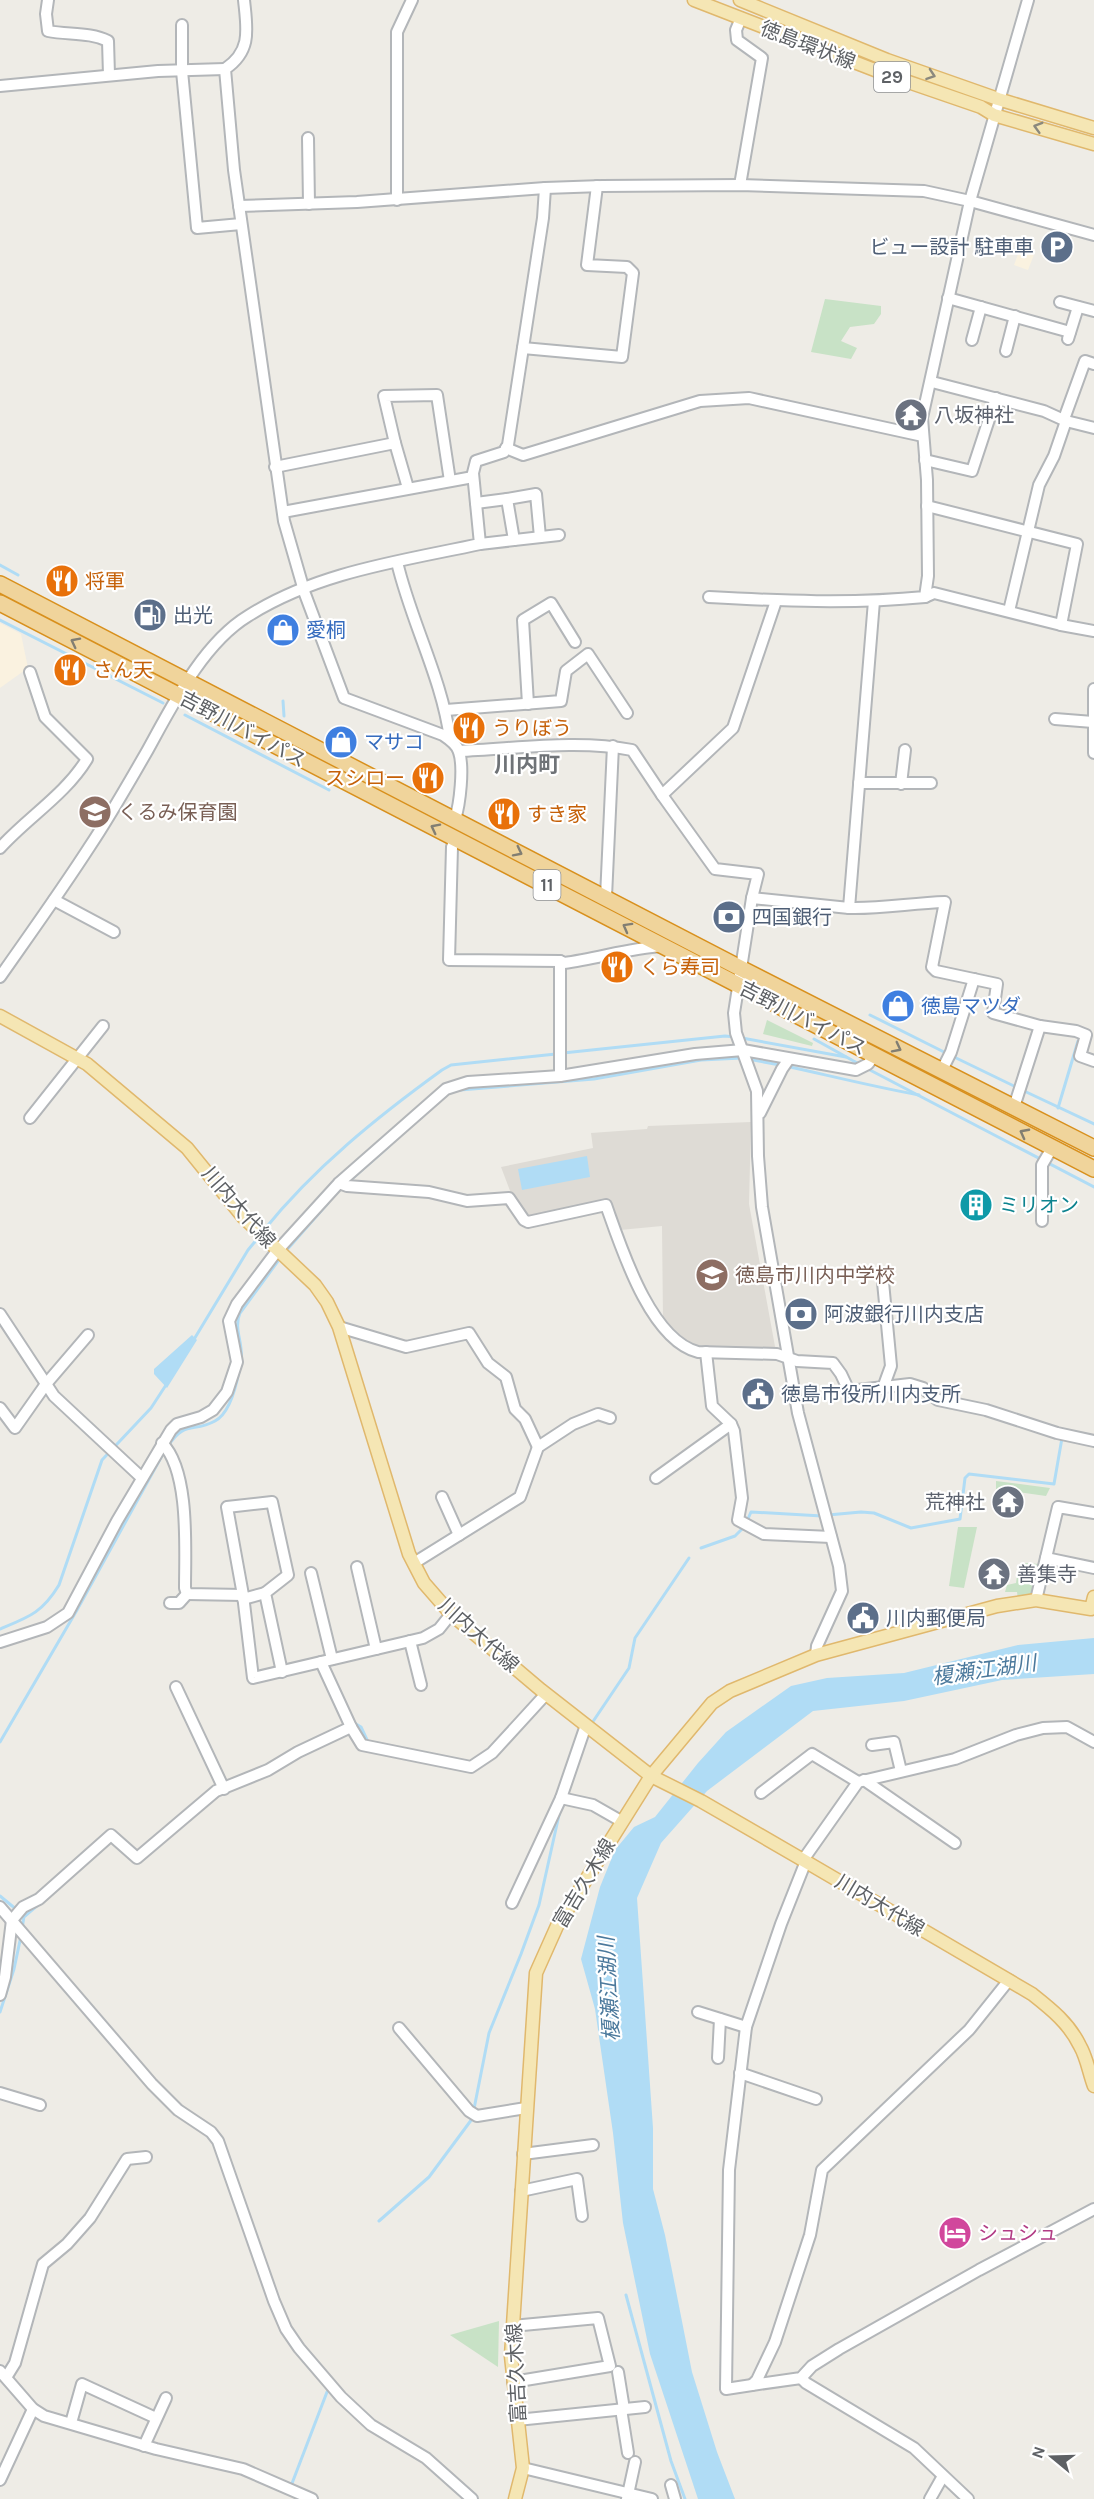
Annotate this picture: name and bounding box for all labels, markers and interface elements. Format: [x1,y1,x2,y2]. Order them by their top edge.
street label: 徳島環状線 [757,17,859,74]
road number: 29 [874,62,910,92]
one-way arrow [925,68,936,81]
one-way arrow [1033,122,1044,134]
parking icon: ビュー設計 駐車車 [1039,229,1075,265]
place label: ビュー設計 駐車車 [869,236,1034,259]
temple icon: 八坂神社 [893,397,929,433]
place label: 八坂神社 [934,404,1014,427]
restaurant icon: 将軍 [44,563,80,599]
place label: 将軍 [85,570,125,593]
fuel station icon: 出光 [132,597,168,633]
place label: 出光 [173,604,213,627]
shop icon: 愛桐 [265,612,301,648]
place label: 愛桐 [306,619,346,642]
one-way arrow [70,637,81,649]
restaurant icon: さん天 [52,652,88,688]
place label: さん天 [93,659,153,682]
street label: 吉野川バイパス [176,687,310,772]
restaurant icon: うりぼう [451,710,487,746]
place label: うりぼう [492,717,572,740]
shop icon: マサコ [323,724,359,760]
place label: マサコ [364,731,424,754]
district label: 川内町 [494,752,560,778]
restaurant icon: スシロー [410,760,446,796]
place label: スシロー [325,767,405,790]
school or university icon: くるみ保育園 [77,794,113,830]
restaurant icon: すき家 [486,796,522,832]
place label: くるみ保育園 [118,801,238,824]
place label: すき家 [527,803,587,826]
one-way arrow [430,823,441,835]
one-way arrow [512,845,523,856]
road number: 11 [534,870,560,900]
bank icon: 四国銀行 [711,899,747,935]
place label: 四国銀行 [752,906,832,929]
one-way arrow [622,923,633,934]
restaurant icon: くら寿司 [599,949,635,985]
place label: くら寿司 [640,956,720,979]
street label: 吉野川バイパス [735,977,870,1060]
shop icon: 徳島マツダ [880,988,916,1024]
place label: 徳島マツダ [921,995,1021,1018]
one-way arrow [890,1041,901,1052]
one-way arrow [1019,1128,1030,1140]
street label: 川内大代線 [197,1162,280,1253]
building icon: ミリオン [958,1187,994,1223]
place label: ミリオン [999,1194,1079,1217]
school or university icon: 徳島市川内中学校 [694,1257,730,1293]
place label: 徳島市川内中学校 [735,1264,895,1287]
bank icon: 阿波銀行川内支店 [783,1296,819,1332]
place label: 阿波銀行川内支店 [824,1303,984,1326]
public building icon: 徳島市役所川内支所 [740,1376,776,1412]
place label: 徳島市役所川内支所 [781,1383,961,1406]
temple icon: 荒神社 [990,1484,1026,1520]
place label: 荒神社 [925,1491,985,1514]
temple icon: 善集寺 [976,1556,1012,1592]
place label: 善集寺 [1017,1563,1077,1586]
street label: 川内大代線 [434,1593,524,1677]
public building icon: 川内郵便局 [845,1600,881,1636]
place label: 川内郵便局 [886,1607,986,1630]
water label: 榎瀬江湖川 [930,1651,1040,1689]
street label: 富吉久木線 [549,1834,620,1932]
street label: 川内大代線 [831,1870,929,1941]
water label: 榎瀬江湖川 [594,1934,624,2042]
hotel icon: シュシュ [937,2215,973,2251]
place label: シュシュ [978,2222,1058,2245]
street label: 富吉久木線 [502,2322,531,2424]
north arrow [1022,2427,1082,2487]
text: N [1027,2444,1049,2461]

